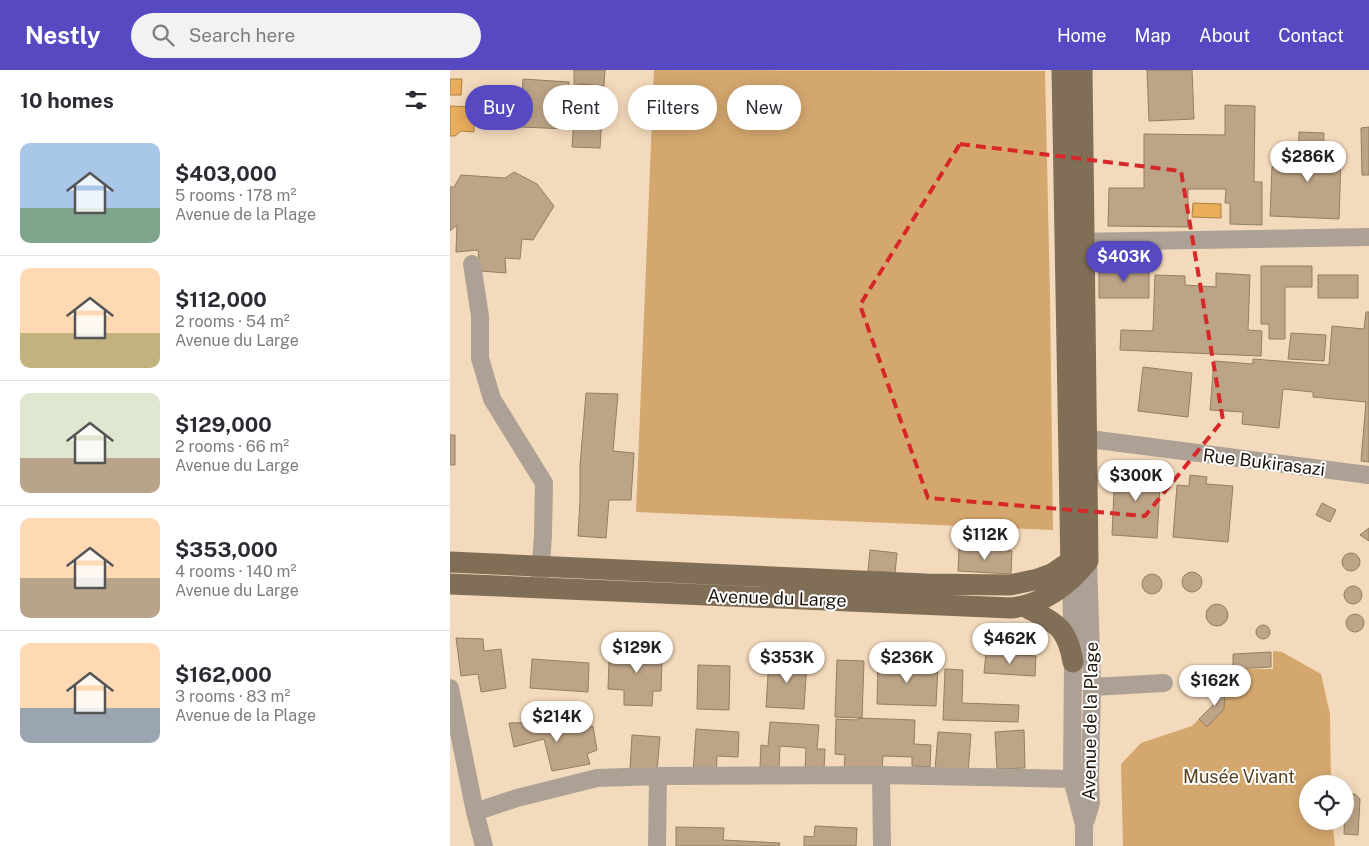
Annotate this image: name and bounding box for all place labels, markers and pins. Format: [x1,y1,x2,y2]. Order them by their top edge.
pin: $286K [1273,140,1343,183]
pin: $403K [1089,240,1159,283]
pin: $300K [1101,460,1171,502]
pin: $112K [950,518,1020,561]
pin: $462K [975,622,1045,665]
pin: $129K [602,632,672,674]
pin: $353K [752,642,822,684]
pin: $236K [872,642,942,684]
pin: $162K [1180,664,1250,707]
pin: $214K [522,700,592,743]

